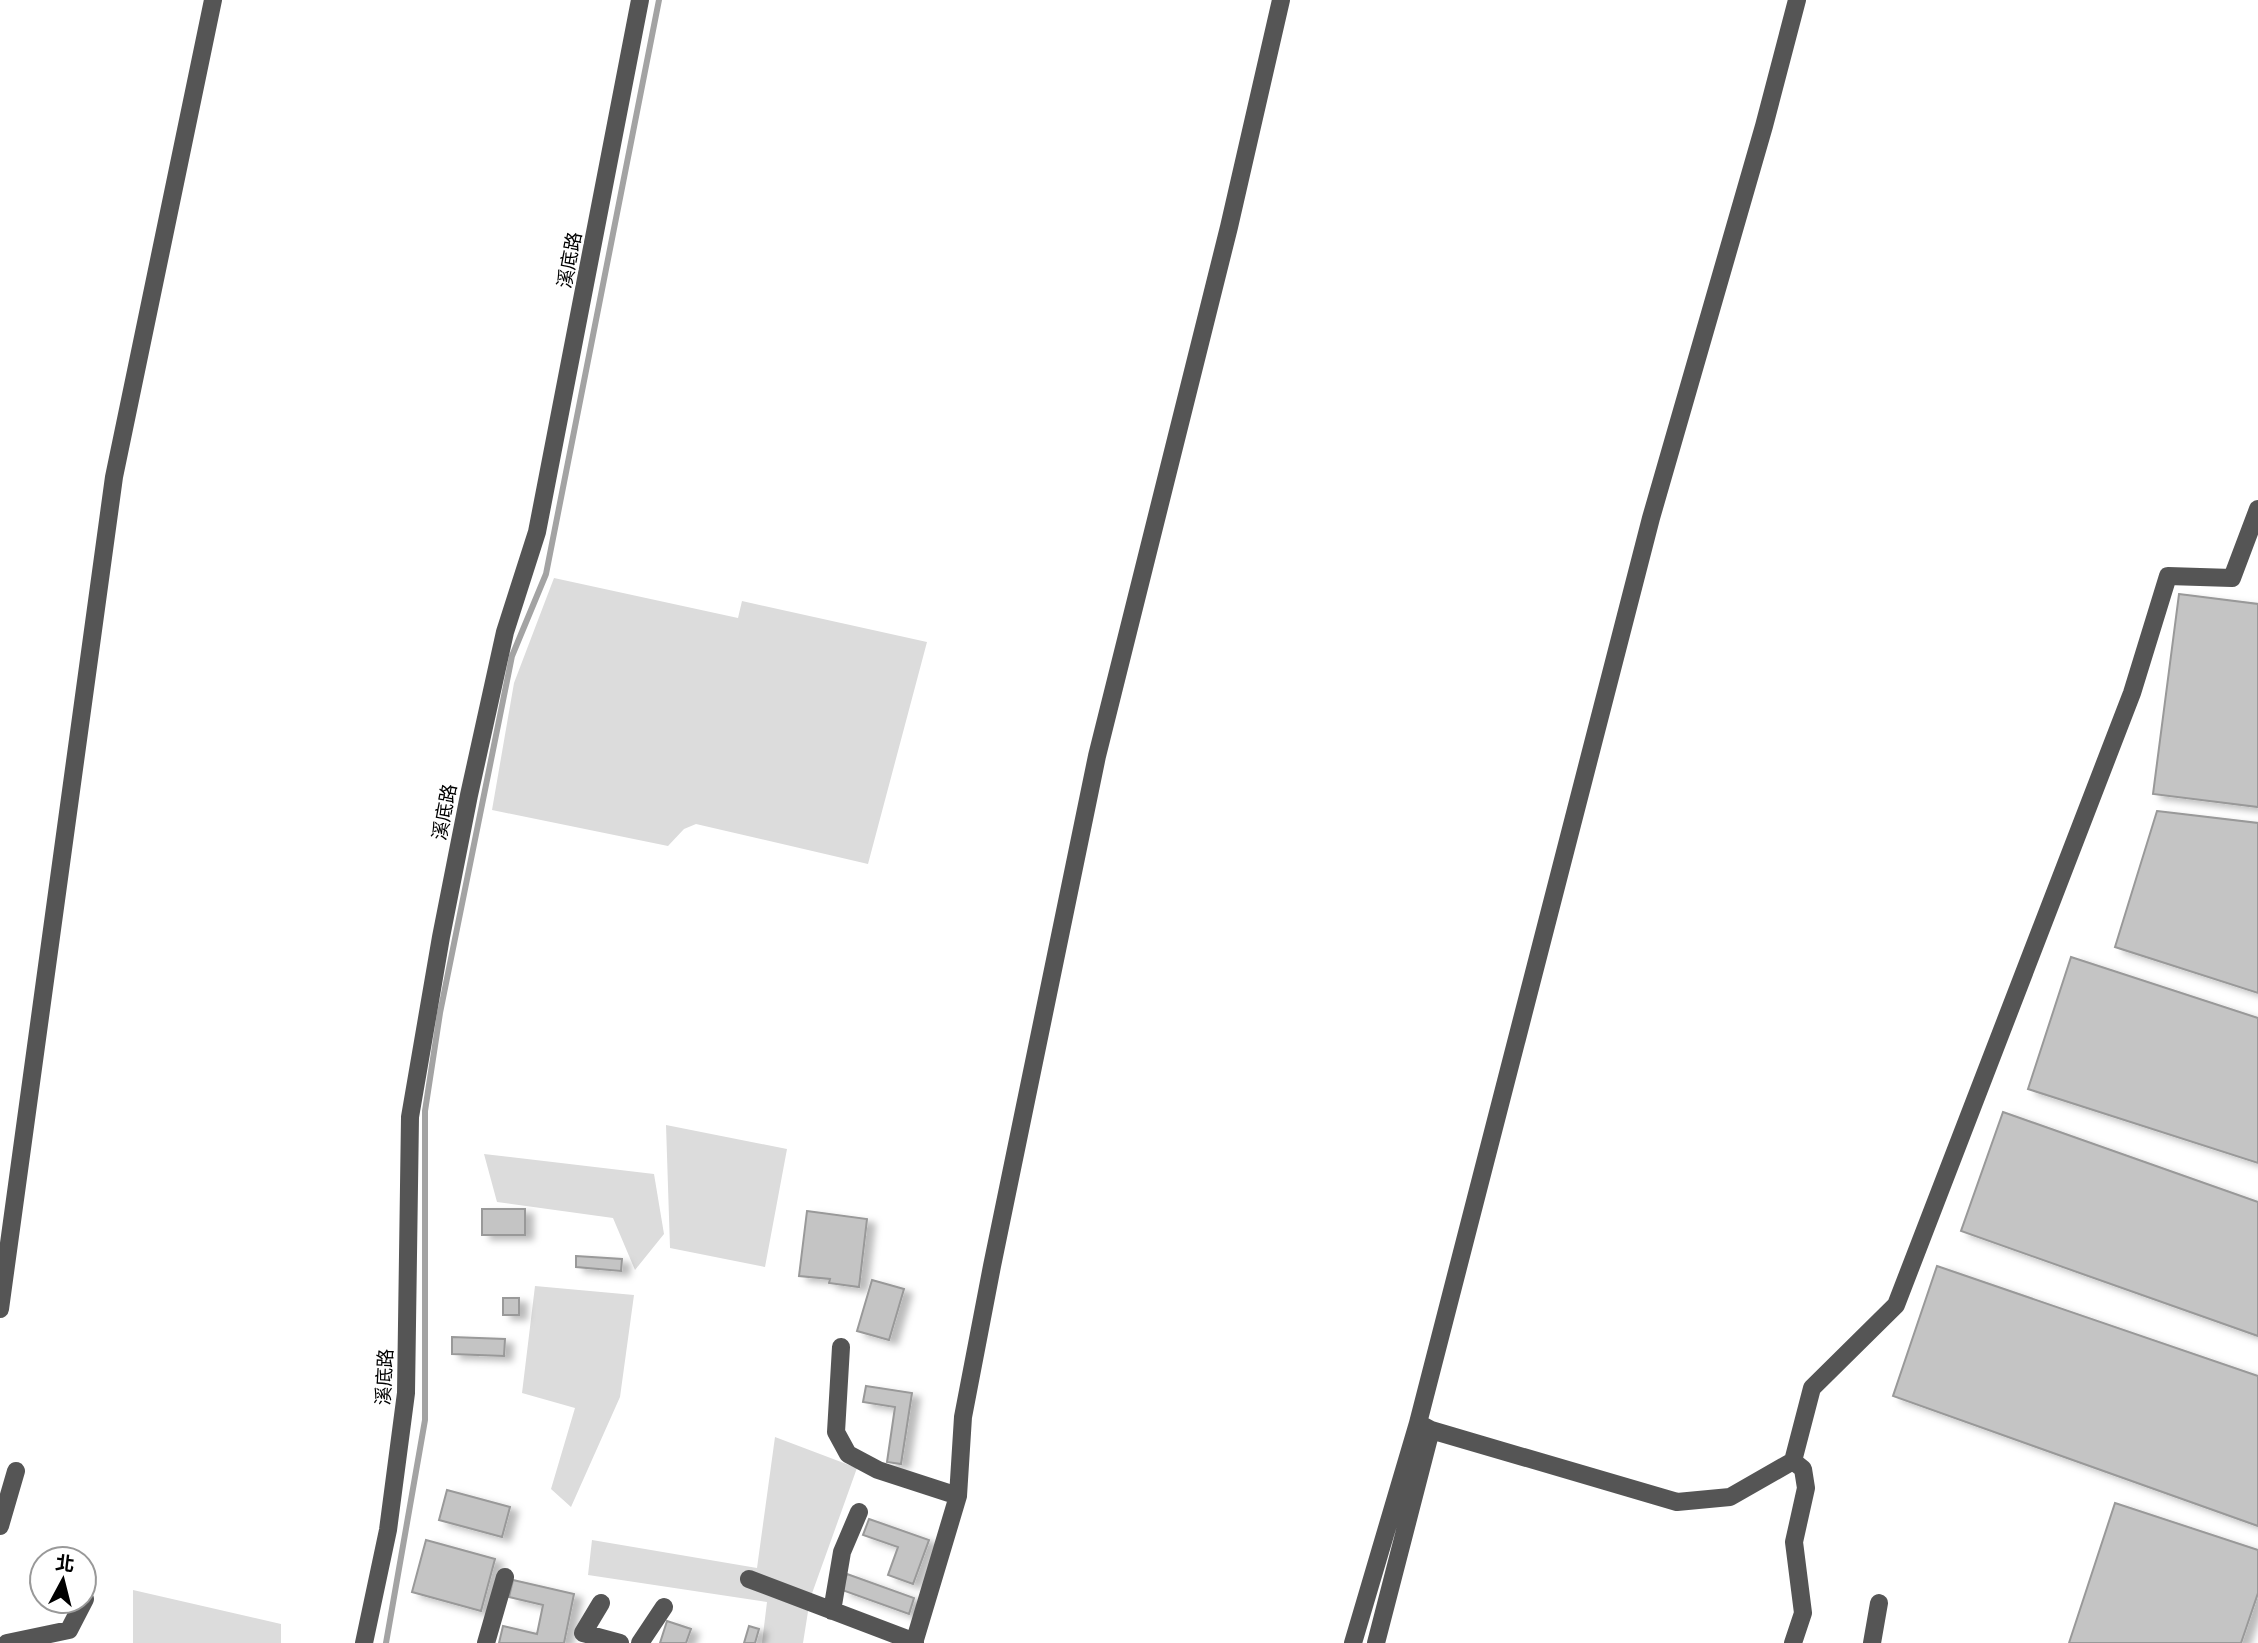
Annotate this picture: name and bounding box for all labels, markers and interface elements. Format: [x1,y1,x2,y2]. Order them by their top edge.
street label: 溪底路 [552,230,586,290]
street label: 溪底路 [427,782,461,842]
street label: 溪底路 [371,1348,397,1406]
north arrow [28,1545,98,1615]
text: 北 [54,1550,76,1576]

